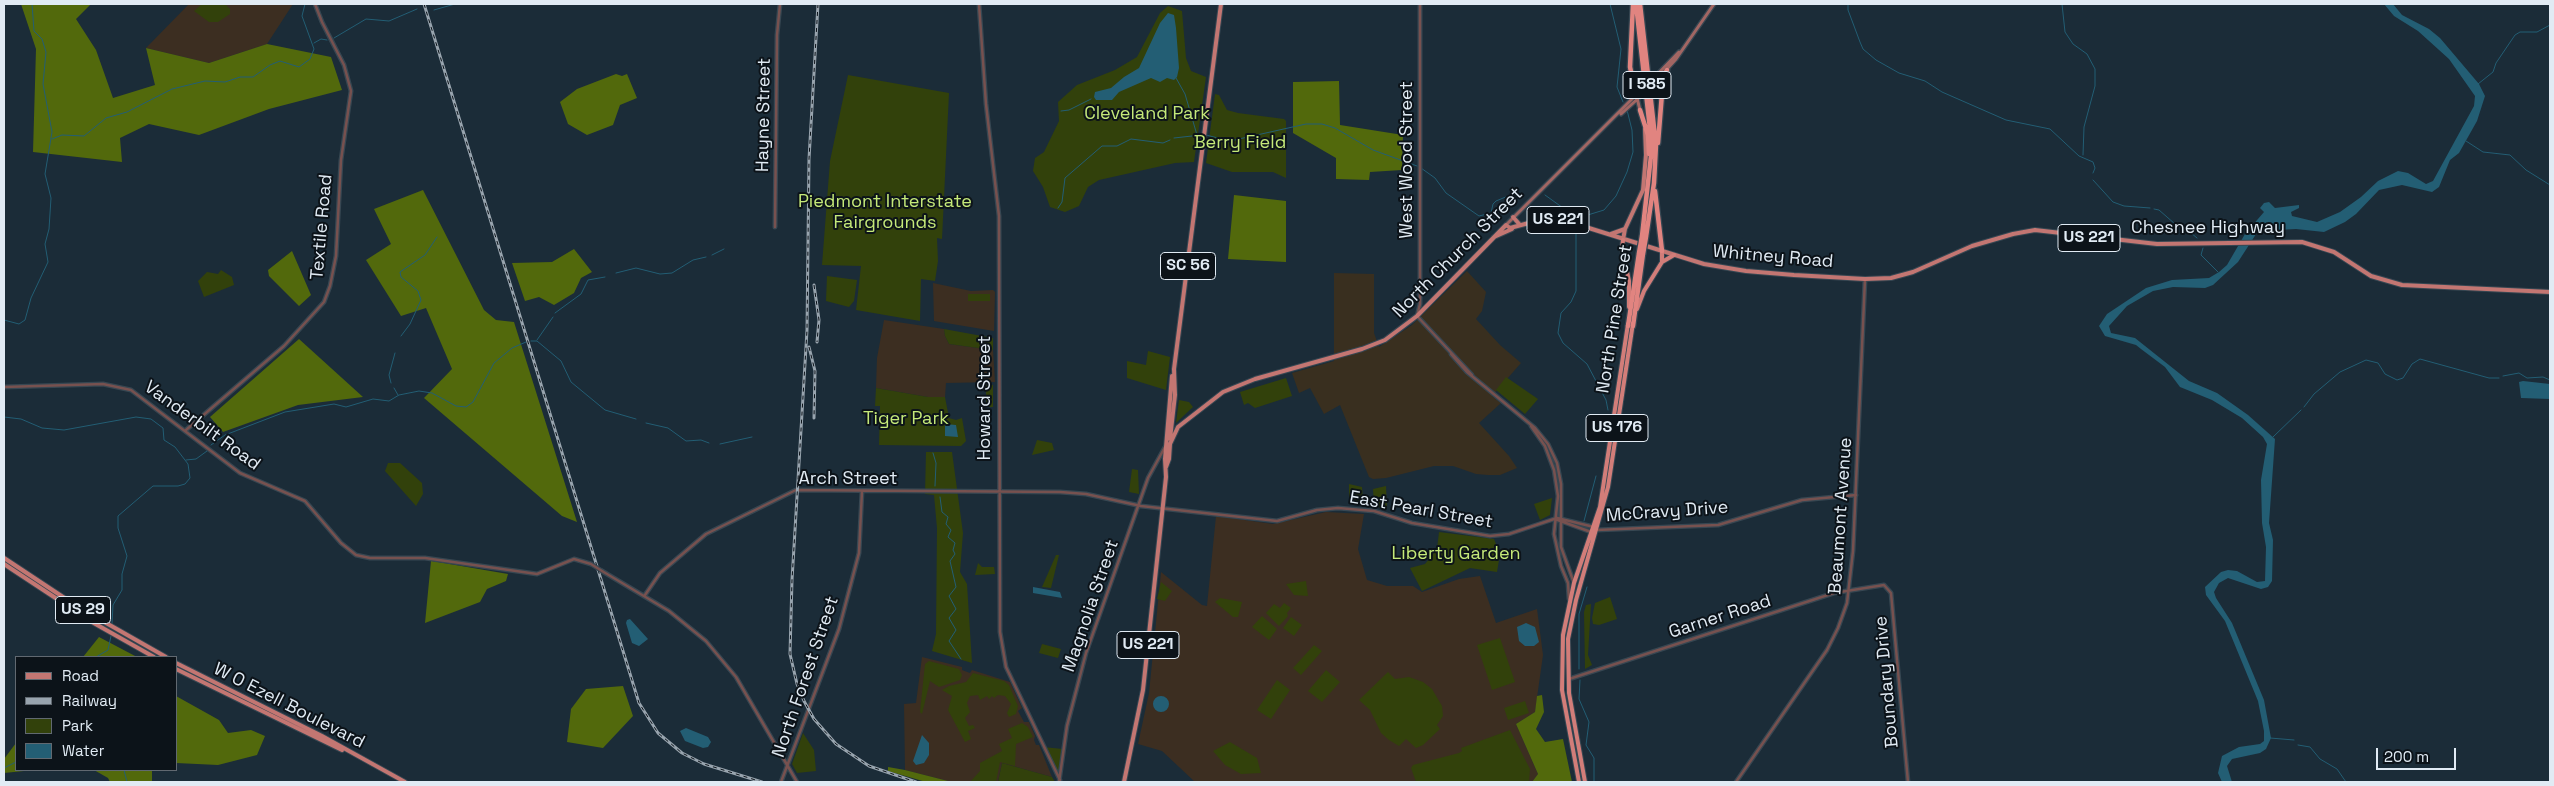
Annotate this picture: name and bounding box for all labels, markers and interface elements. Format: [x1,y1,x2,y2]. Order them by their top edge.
street label: Hayne Street [752,58,776,172]
road number: I 585 [1623,72,1671,98]
street label: West Wood Street [1396,81,1418,239]
park label: Cleveland Park [1084,103,1210,125]
park label: Berry Field [1194,132,1286,154]
street label: Textile Road [307,173,337,281]
street label: North Church Street [1388,183,1528,323]
park label: Piedmont Interstate Fairgrounds [798,191,972,233]
road number: US 221 [1527,206,1589,234]
street label: Chesnee Highway [2131,217,2285,239]
road number: US 221 [2058,224,2120,252]
street label: Whitney Road [1712,241,1834,273]
street label: North Pine Street [1593,243,1637,395]
road number: SC 56 [1160,252,1216,280]
street label: Howard Street [974,335,996,461]
street label: Vanderbilt Road [140,377,264,475]
park label: Tiger Park [863,408,949,430]
road number: US 176 [1586,414,1648,442]
street label: Beaumont Avenue [1825,437,1857,595]
street label: Arch Street [798,468,898,490]
street label: East Pearl Street [1348,487,1494,533]
street label: McCravy Drive [1605,497,1729,527]
street label: Magnolia Street [1058,537,1124,675]
park label: Liberty Garden [1391,543,1521,565]
street label: Garner Road [1666,590,1774,644]
street label: North Forest Street [768,594,844,760]
road number: US 29 [56,596,110,624]
street label: Boundary Drive [1870,615,1904,749]
road number: US 221 [1117,632,1179,658]
legend [15,656,178,771]
street label: W O Ezell Boulevard [210,658,368,754]
text: Road [62,666,99,685]
text: Railway [62,691,117,710]
text: Park [62,716,93,735]
scale bar [2379,738,2459,770]
text: Water [62,741,104,760]
text: 200 m [2384,747,2429,766]

